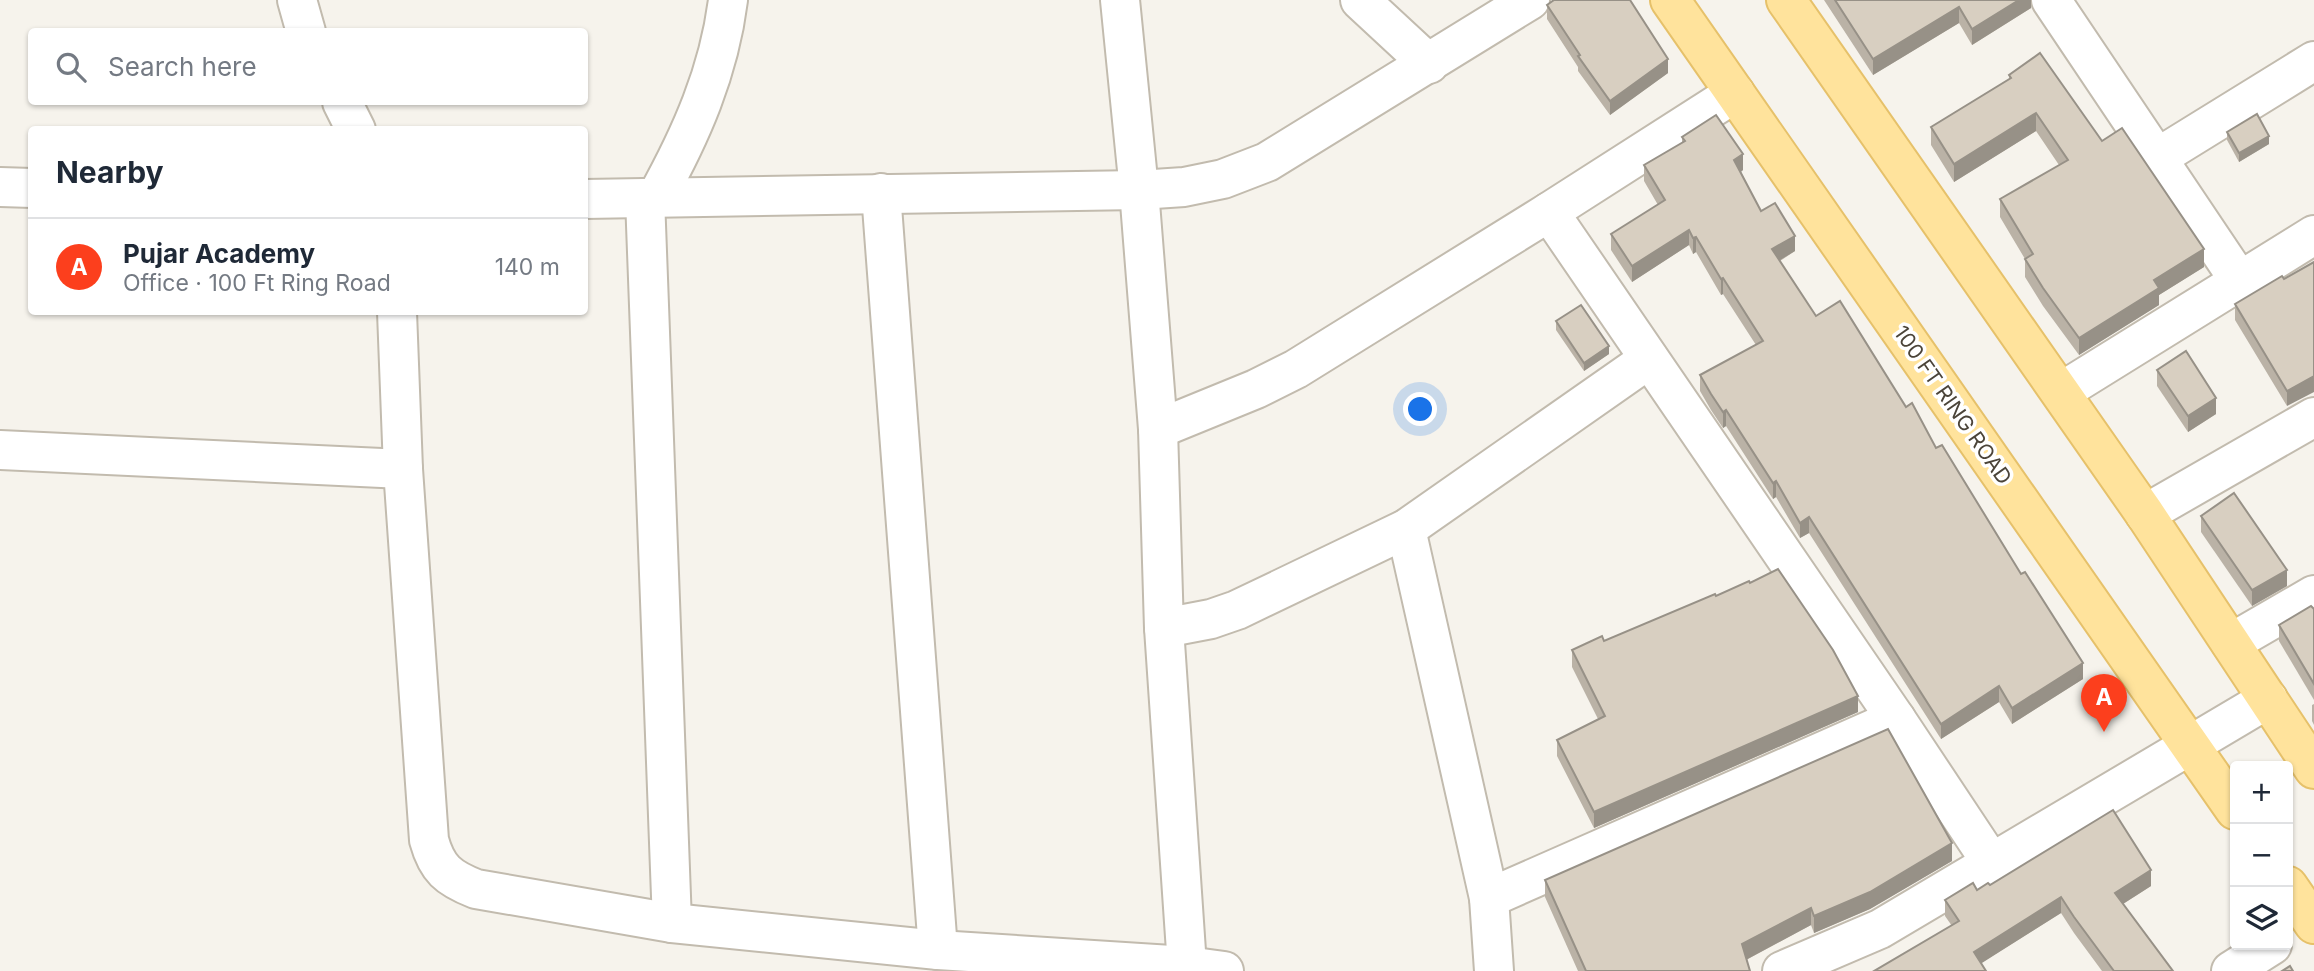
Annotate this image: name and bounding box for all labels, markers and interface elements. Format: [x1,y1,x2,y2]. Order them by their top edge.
search box [28,28,588,105]
icon: search [52,48,90,86]
text: Search here [108,51,257,82]
text: Nearby [56,154,164,190]
text: Pujar Academy [123,238,315,269]
text: A [70,253,88,281]
text: 140 m [495,253,560,281]
text: Office · 100 Ft Ring Road [123,269,391,297]
street label: 100 FT RING ROAD [1889,321,2017,489]
your location [1403,392,1437,426]
pin: A [2081,674,2127,732]
map controls [2230,761,2293,950]
button: + [2230,761,2293,824]
button: − [2230,824,2293,887]
button: layers [2230,887,2293,950]

